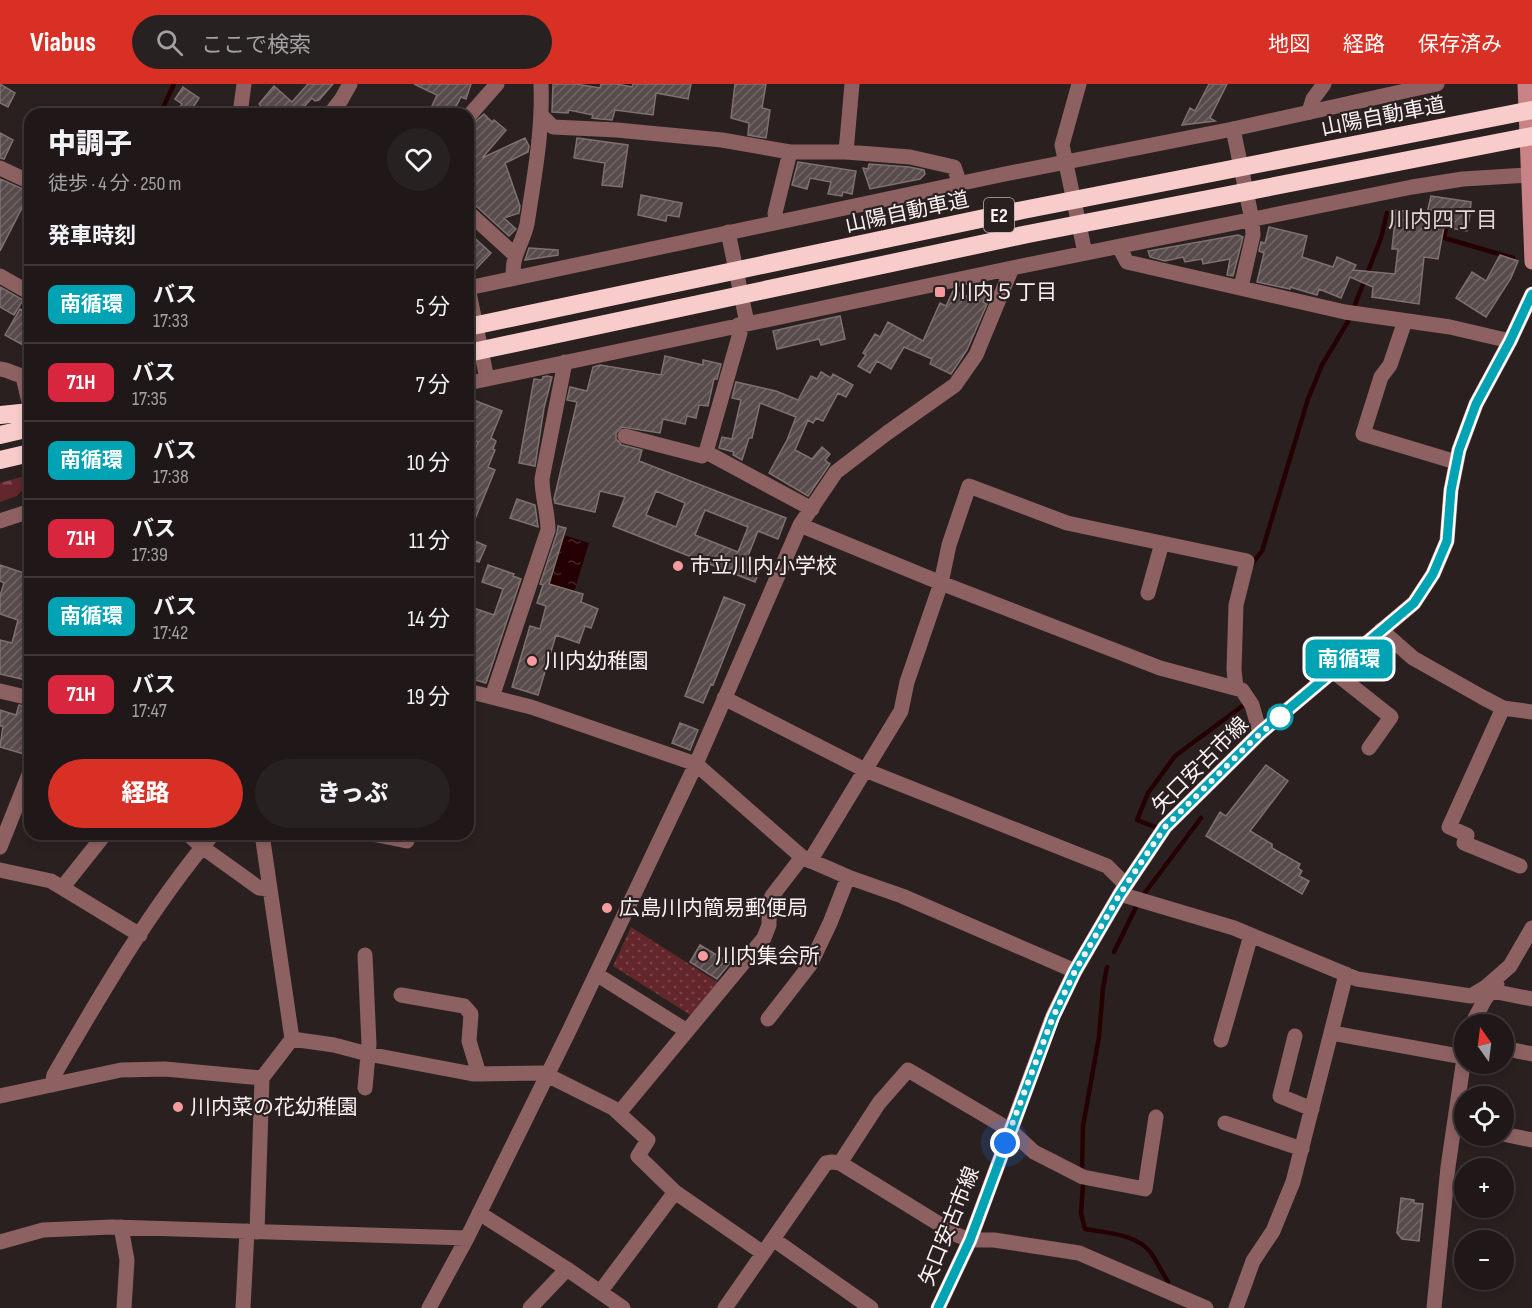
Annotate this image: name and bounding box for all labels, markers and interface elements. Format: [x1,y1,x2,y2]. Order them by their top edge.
search box [132,15,552,69]
text: Viabus [30,26,96,59]
icon: search [153,26,186,59]
text: ここで検索 [201,32,311,59]
text: 地図 [1268,32,1310,57]
text: 経路 [1343,32,1385,57]
text: 保存済み [1418,32,1502,57]
street label: 山陽自動車道 [1319,92,1447,141]
text: 中調子 [48,128,132,161]
button: heart [387,128,450,191]
text: 徒歩 · 4 分 · 250 m [48,172,181,196]
street label: 山陽自動車道 [843,187,971,238]
road number: E2 [984,198,1014,232]
district label: 川内四丁目 [1388,207,1498,234]
text: 発車時刻 [48,223,136,250]
place label: 川内５丁目 [952,280,1057,305]
text: バス [153,282,197,309]
marker: 川内５丁目 [933,285,947,299]
text: 南循環 [60,292,123,317]
text: 5 分 [416,294,450,321]
text: 17:33 [153,309,188,333]
text: バス [132,360,176,387]
text: 71H [67,370,95,395]
text: 7 分 [416,372,450,399]
text: 17:35 [132,387,167,411]
text: バス [153,438,197,465]
text: 南循環 [60,448,123,473]
text: 10 分 [407,450,450,477]
text: 17:38 [153,465,189,489]
text: バス [132,516,176,543]
text: 71H [67,526,95,551]
text: 11 分 [409,528,450,555]
text: 17:39 [132,543,168,567]
place label: 市立川内小学校 [690,554,837,579]
marker: 市立川内小学校 [671,559,685,573]
text: バス [153,594,197,621]
text: 南循環 [60,604,123,629]
text: 14 分 [408,606,450,633]
text: 17:42 [153,621,188,645]
line badge: 南循環 [1314,640,1384,678]
text: 南循環 [1318,647,1381,672]
place label: 川内幼稚園 [544,649,649,674]
marker: 川内幼稚園 [525,654,539,668]
text: バス [132,672,176,699]
text: 71H [67,682,95,707]
text: 19 分 [407,684,450,711]
text: 17:47 [132,699,167,723]
unlabelled marker [1267,704,1293,730]
street label: 矢口安古市線 [1147,712,1254,819]
button: 経路 [48,759,243,828]
button: きっぷ [255,759,450,828]
place label: 広島川内簡易郵便局 [619,896,808,921]
marker: 広島川内簡易郵便局 [600,901,614,915]
place label: 川内集会所 [715,944,820,969]
marker: 川内集会所 [696,949,710,963]
north arrow [1454,1014,1514,1074]
map controls [1454,1014,1514,1290]
button: locate [1454,1086,1514,1146]
place label: 川内菜の花幼稚園 [190,1095,358,1120]
marker: 川内菜の花幼稚園 [171,1100,185,1114]
your location [990,1128,1020,1158]
button: + [1454,1158,1514,1218]
street label: 矢口安古市線 [914,1163,985,1289]
button: − [1454,1230,1514,1290]

